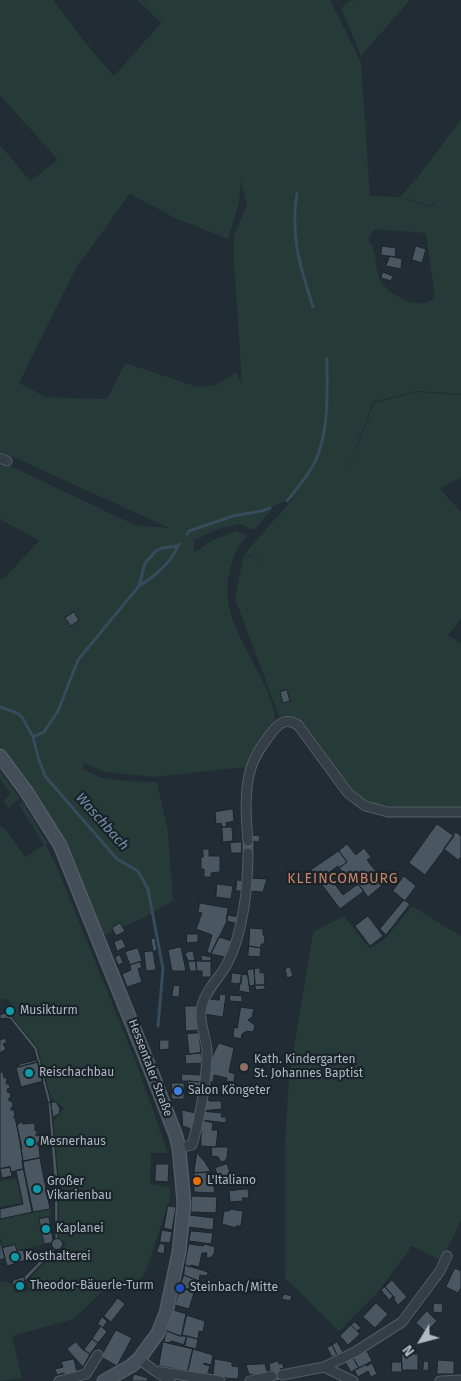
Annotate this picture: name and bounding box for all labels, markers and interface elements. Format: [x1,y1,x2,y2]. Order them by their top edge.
water label: Waschbach [72,790,132,854]
district label: KLEINCOMBURG [286,871,400,887]
place label: Musikturm [20,1004,78,1018]
marker: Musikturm [4,1005,16,1017]
street label: Hessentaler Straße [125,1017,175,1119]
place label: Kath. Kindergarten St. Johannes Baptist [254,1053,363,1081]
marker: Kath. Kindergarten St. Johannes Baptist [238,1061,250,1073]
place label: Reischachbau [39,1066,114,1080]
marker: Reischachbau [23,1067,35,1079]
place label: Salon Köngeter [188,1084,270,1098]
marker: Salon Köngeter [172,1085,184,1097]
place label: Mesnerhaus [40,1135,106,1149]
marker: Mesnerhaus [24,1136,36,1148]
place label: L'Italiano [207,1174,256,1188]
place label: Großer Vikarienbau [47,1175,112,1203]
marker: L'Italiano [191,1175,203,1187]
marker: Großer Vikarienbau [31,1183,43,1195]
place label: Kaplanei [56,1222,104,1236]
marker: Kaplanei [40,1223,52,1235]
place label: Kosthalterei [25,1250,91,1264]
marker: Kosthalterei [9,1251,21,1263]
place label: Theodor-Bäuerle-Turm [30,1279,154,1293]
marker: Theodor-Bäuerle-Turm [14,1280,26,1292]
place label: Steinbach/Mitte [190,1281,278,1295]
marker: Steinbach/Mitte [174,1282,186,1294]
north arrow [396,1316,446,1366]
text: N [399,1342,418,1359]

